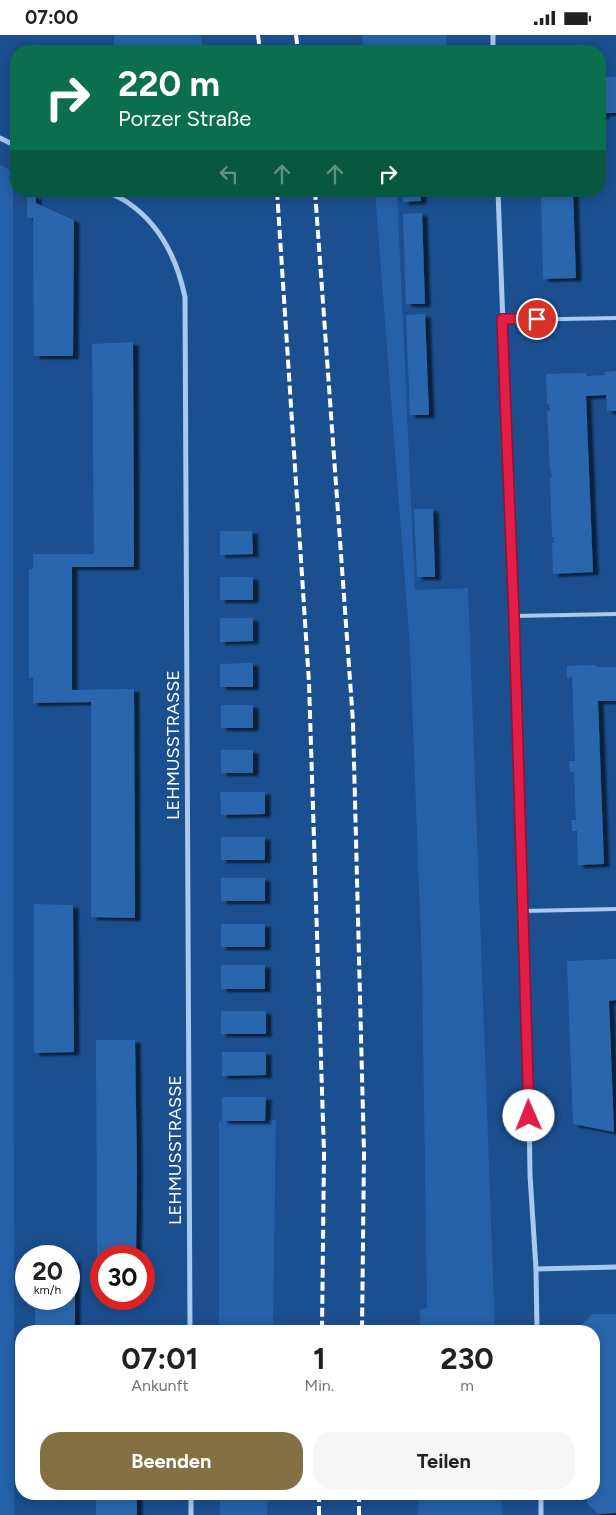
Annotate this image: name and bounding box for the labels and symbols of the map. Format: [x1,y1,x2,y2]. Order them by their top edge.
pin [516,298,558,340]
street label: LEHMUSSTRASSE [162,670,184,820]
street label: LEHMUSSTRASSE [164,1075,186,1225]
position arrow [502,1089,554,1141]
speed limit sign: 30 [90,1245,155,1310]

